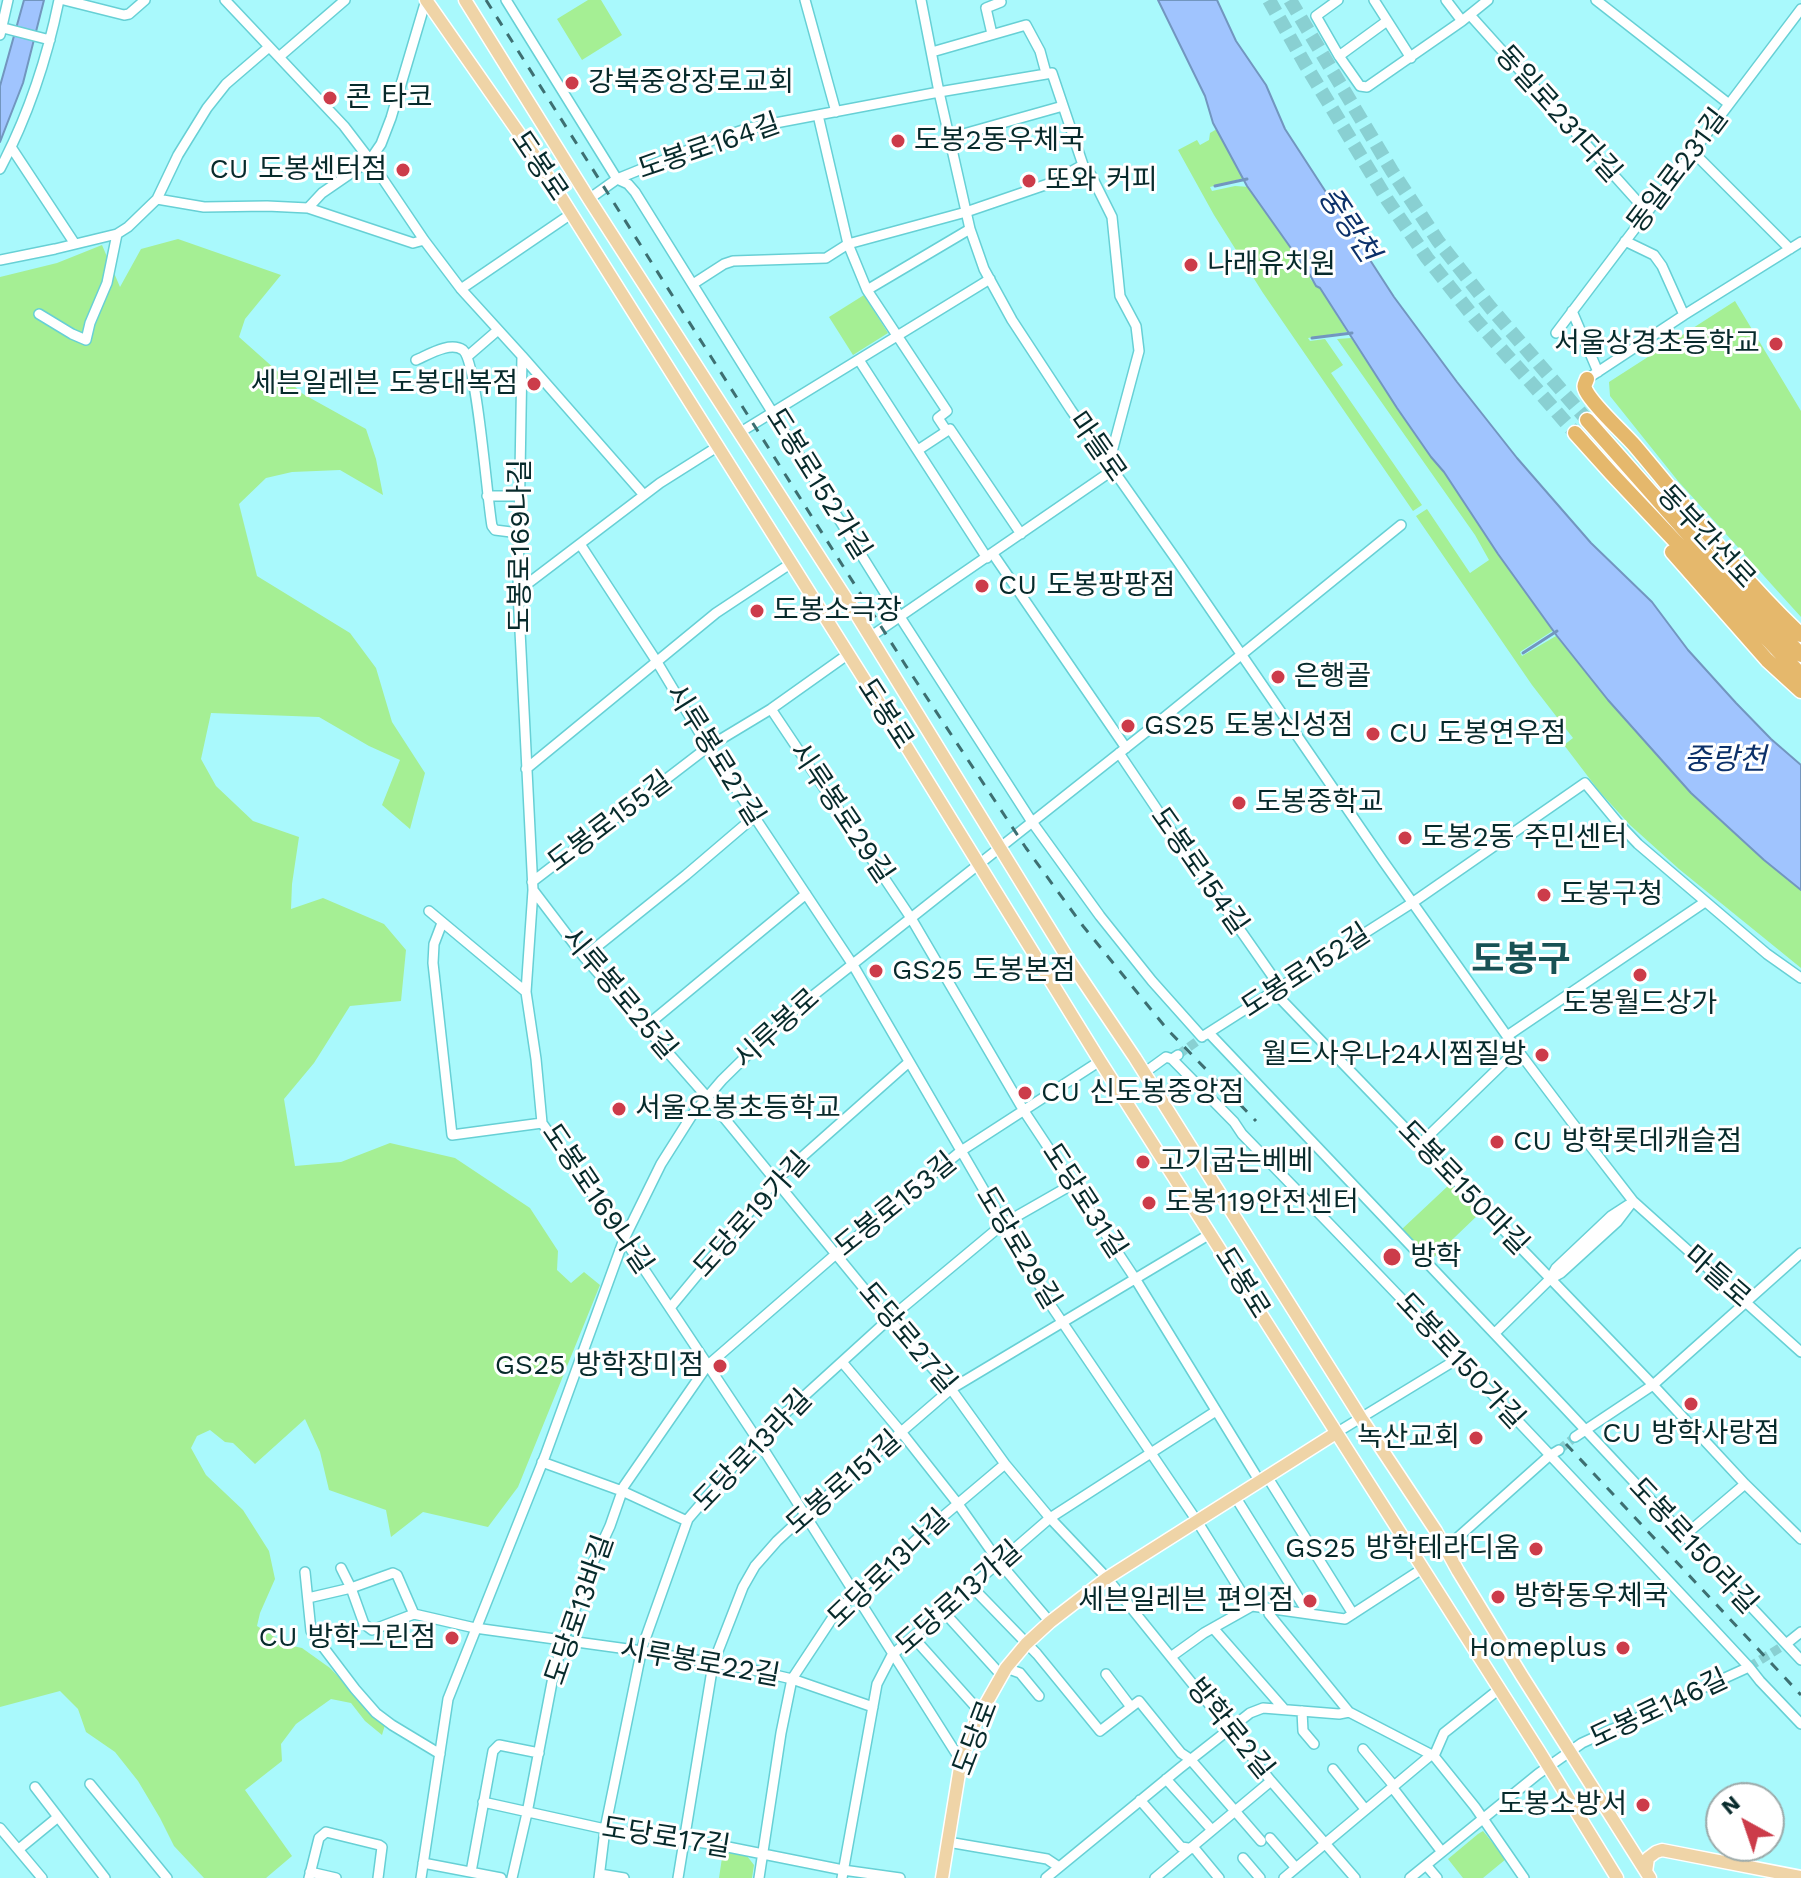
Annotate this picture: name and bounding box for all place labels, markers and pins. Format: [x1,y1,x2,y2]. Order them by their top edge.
place label: 강북중앙장로교회 [588,66,794,100]
marker: 강북중앙장로교회 [563,74,581,92]
place label: 콘 타코 [346,81,433,115]
marker: 콘 타코 [321,89,339,107]
place label: 도봉2동우체국 [914,124,1085,158]
marker: 도봉2동우체국 [889,132,907,150]
place label: CU 도봉센터점 [210,153,387,187]
marker: CU 도봉센터점 [394,161,412,179]
place label: 또와 커피 [1045,164,1158,198]
marker: 또와 커피 [1020,172,1038,190]
place label: 나래유치원 [1207,248,1336,282]
marker: 나래유치원 [1182,256,1200,274]
place label: 서울상경초등학교 [1554,327,1760,361]
marker: 서울상경초등학교 [1767,335,1785,353]
place label: 세븐일레븐 도봉대복점 [251,367,518,401]
marker: 세븐일레븐 도봉대복점 [525,375,543,393]
place label: CU 도봉팡팡점 [998,569,1175,603]
marker: CU 도봉팡팡점 [973,577,991,595]
place label: 도봉소극장 [773,594,902,628]
marker: 도봉소극장 [748,602,766,620]
place label: 은행골 [1294,660,1371,694]
marker: 은행골 [1269,668,1287,686]
place label: GS25 도봉신성점 [1144,709,1353,743]
marker: GS25 도봉신성점 [1119,717,1137,735]
place label: CU 도봉연우점 [1389,717,1566,751]
marker: CU 도봉연우점 [1364,725,1382,743]
place label: 도봉중학교 [1255,786,1384,820]
marker: 도봉중학교 [1230,794,1248,812]
place label: 도봉2동 주민센터 [1421,821,1627,855]
marker: 도봉2동 주민센터 [1396,829,1414,847]
place label: 도봉구청 [1560,878,1663,912]
marker: 도봉구청 [1535,886,1553,904]
place label: GS25 도봉본점 [892,954,1075,988]
marker: GS25 도봉본점 [867,962,885,980]
marker: 도봉월드상가 [1631,966,1649,984]
place label: 도봉월드상가 [1563,987,1717,1021]
place label: 월드사우나24시찜질방 [1262,1038,1526,1072]
marker: 월드사우나24시찜질방 [1533,1046,1551,1064]
place label: CU 신도봉중앙점 [1041,1076,1244,1110]
marker: CU 신도봉중앙점 [1016,1084,1034,1102]
place label: 서울오봉초등학교 [635,1092,841,1126]
marker: 서울오봉초등학교 [610,1100,628,1118]
place label: CU 방학롯데캐슬점 [1513,1125,1742,1159]
marker: CU 방학롯데캐슬점 [1488,1133,1506,1151]
place label: 고기굽는베베 [1159,1145,1314,1179]
marker: 고기굽는베베 [1134,1153,1152,1171]
place label: 도봉119안전센터 [1165,1186,1359,1220]
marker: 도봉119안전센터 [1140,1194,1158,1212]
place label: 방학 [1410,1240,1462,1274]
marker: 방학 [1381,1246,1403,1268]
place label: GS25 방학장미점 [495,1349,704,1383]
marker: GS25 방학장미점 [711,1357,729,1375]
marker: CU 방학사랑점 [1682,1395,1700,1413]
place label: CU 방학사랑점 [1602,1417,1780,1451]
place label: 녹산교회 [1357,1421,1460,1455]
marker: 녹산교회 [1467,1429,1485,1447]
place label: GS25 방학테라디움 [1285,1532,1520,1566]
marker: GS25 방학테라디움 [1527,1540,1545,1558]
place label: 방학동우체국 [1514,1580,1669,1614]
place label: 세븐일레븐 편의점 [1078,1584,1294,1618]
marker: 방학동우체국 [1489,1588,1507,1606]
marker: 세븐일레븐 편의점 [1301,1592,1319,1610]
place label: CU 방학그린점 [259,1621,436,1655]
marker: CU 방학그린점 [443,1629,461,1647]
place label: Homeplus [1469,1631,1607,1665]
marker: Homeplus [1614,1639,1632,1657]
place label: 도봉소방서 [1498,1788,1627,1822]
marker: 도봉소방서 [1634,1796,1652,1814]

